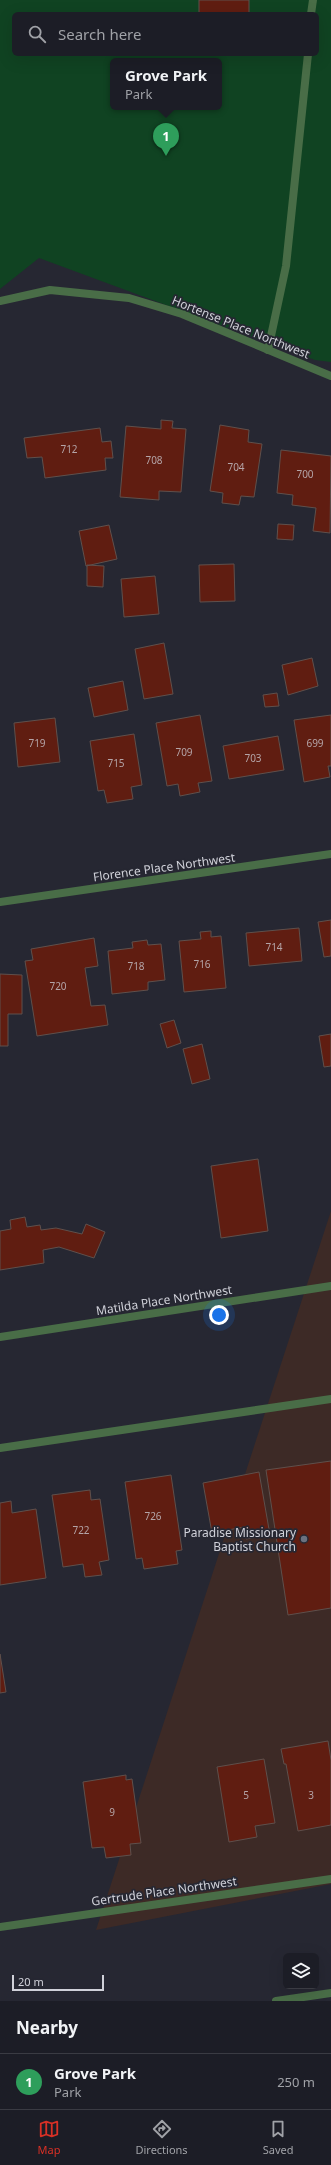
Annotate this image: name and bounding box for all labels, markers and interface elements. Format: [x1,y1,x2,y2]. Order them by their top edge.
search box [12,12,319,56]
icon: search [26,23,48,45]
text: Search here [58,24,141,44]
popup [110,58,222,110]
text: Grove Park [125,65,207,85]
text: Park [125,85,152,103]
pin: 1 [153,123,179,156]
street label: Hortense Place Northwest [169,292,313,363]
house number: 712 [60,442,78,456]
house number: 708 [145,453,163,467]
house number: 704 [227,460,245,474]
house number: 700 [296,467,314,481]
house number: 719 [28,736,46,750]
house number: 699 [306,736,324,750]
house number: 709 [175,745,193,759]
house number: 703 [244,751,262,765]
house number: 715 [107,756,125,770]
street label: Florence Place Northwest [92,849,237,885]
house number: 714 [265,940,283,954]
house number: 716 [193,957,211,971]
house number: 718 [127,959,145,973]
house number: 720 [49,979,67,993]
street label: Matilda Place Northwest [95,1281,234,1319]
your location [209,1305,229,1325]
house number: 726 [144,1509,162,1523]
house number: 722 [72,1523,90,1537]
place label: Paradise Missionary Baptist Church [183,1524,297,1555]
marker: Paradise Missionary Baptist Church [299,1534,309,1544]
house number: 5 [243,1788,249,1802]
house number: 3 [308,1788,314,1802]
house number: 9 [109,1805,115,1819]
street label: Gertrude Place Northwest [90,1872,238,1910]
map controls [283,1953,319,1989]
button: layers [283,1953,319,1989]
scale bar [12,1973,104,1992]
text: 20 m [18,1974,44,1989]
text: Nearby [16,2016,78,2039]
text: Grove Park [54,2063,136,2083]
text: 1 [25,2073,33,2091]
text: 250 m [277,2073,315,2091]
text: Park [54,2083,81,2101]
tab: Map [38,2118,60,2157]
tab: Directions [135,2118,188,2157]
tab: Saved [263,2118,293,2157]

